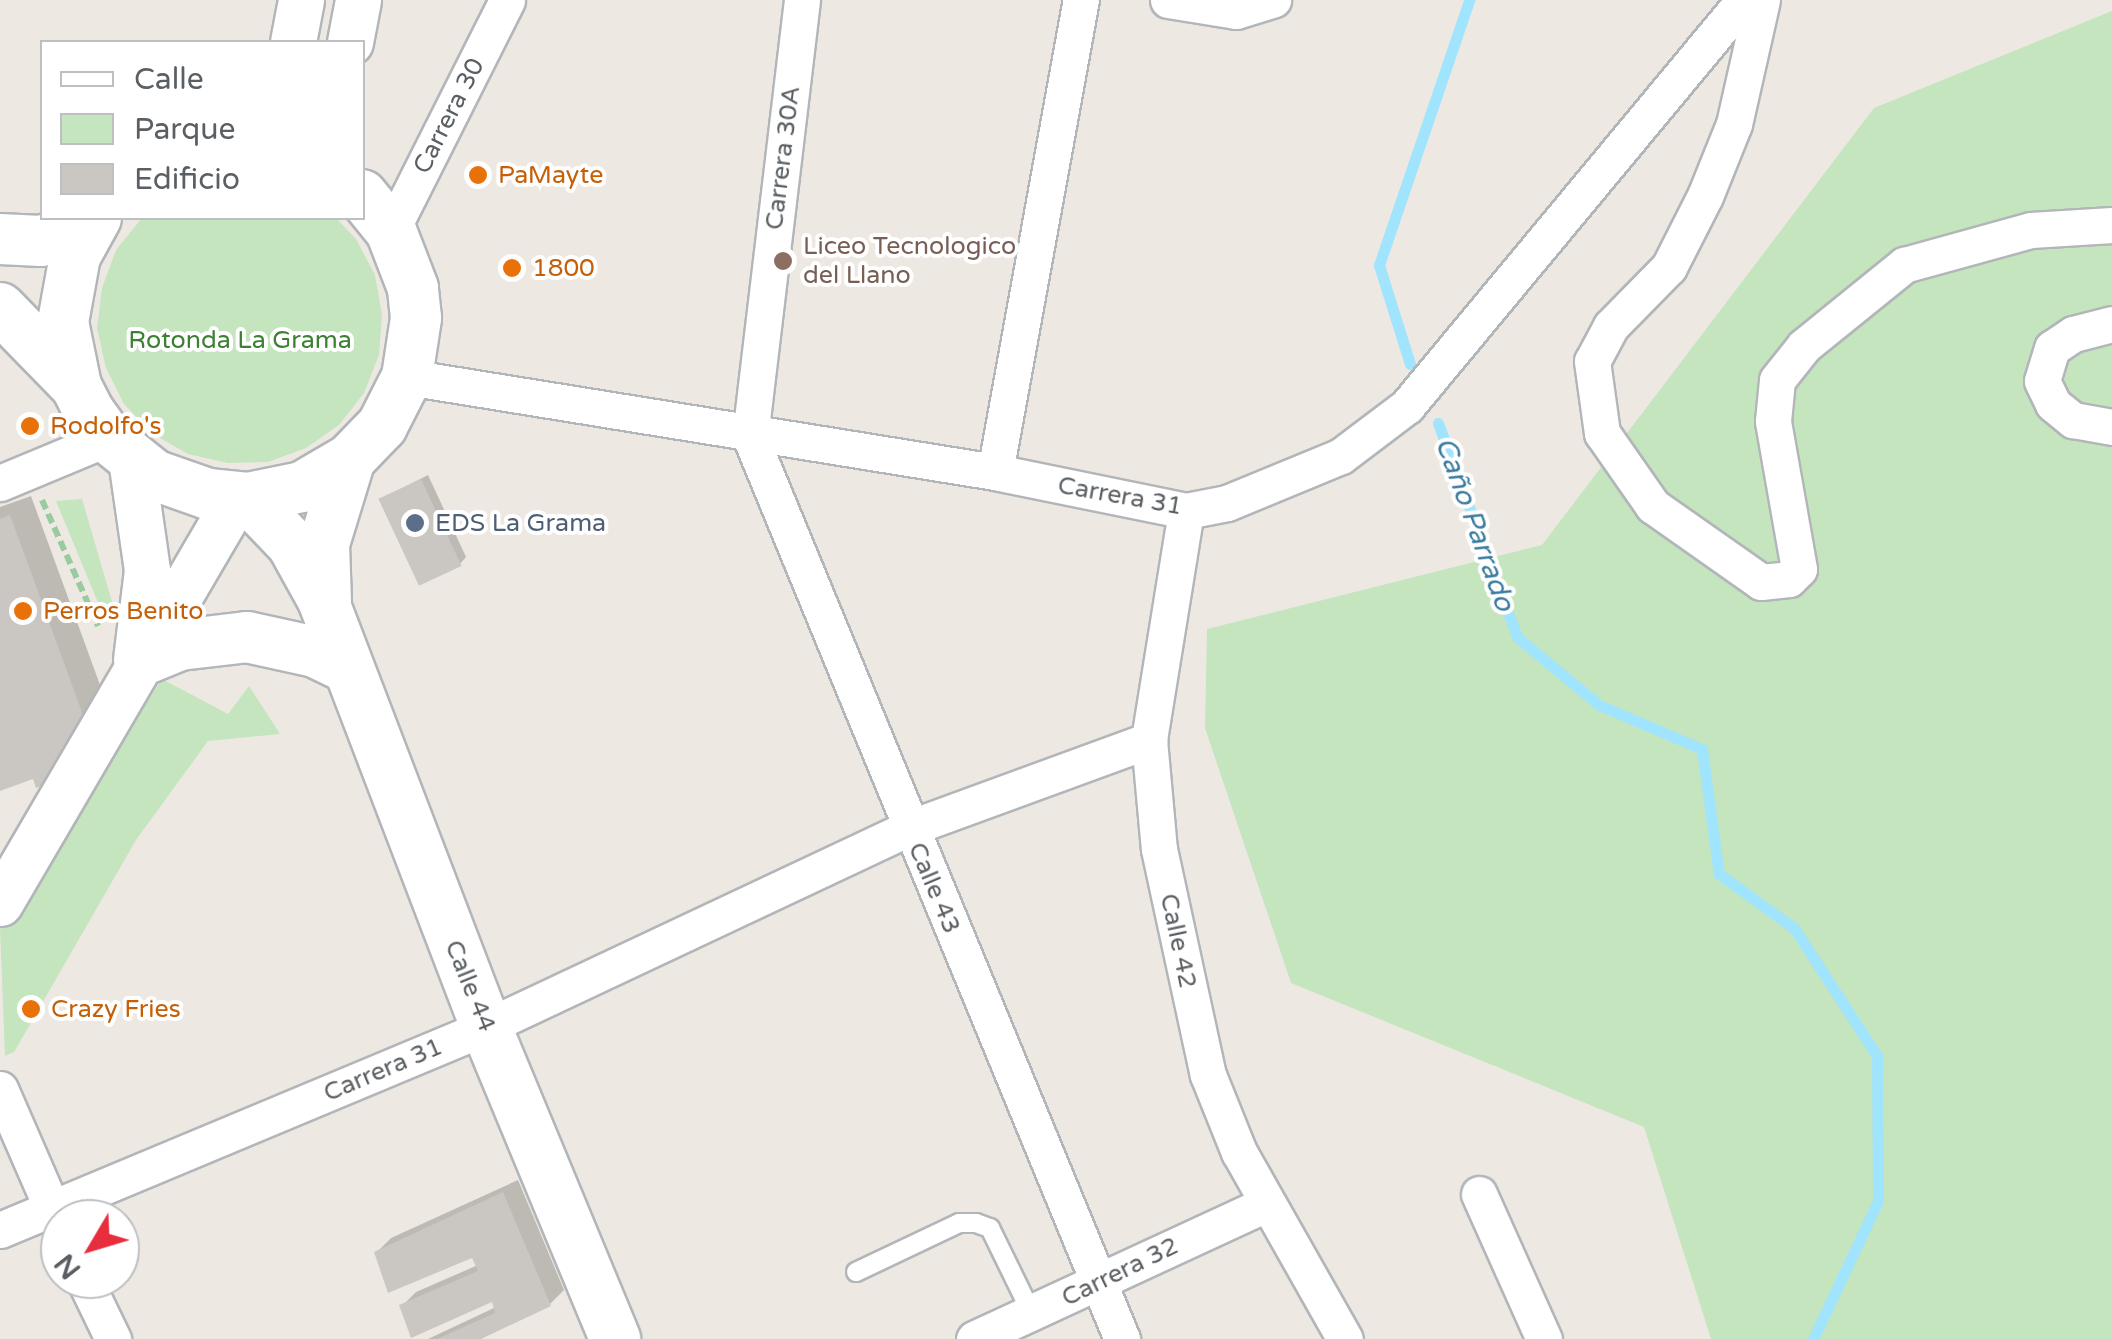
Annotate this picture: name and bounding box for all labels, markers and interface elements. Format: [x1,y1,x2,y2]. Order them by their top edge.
legend [40,40,365,220]
street label: Carrera 30 [407,53,491,179]
text: Calle [134,61,204,98]
street label: Carrera 30A [759,84,807,232]
text: Parque [134,111,235,148]
place label: PaMayte [498,160,603,190]
text: Edificio [134,161,240,198]
marker: PaMayte [467,164,489,186]
place label: Liceo Tecnologico del Llano [803,232,1016,291]
marker: Liceo Tecnologico del Llano [772,250,794,272]
place label: 1800 [532,253,595,283]
marker: 1800 [501,257,523,279]
park label: Rotonda La Grama [128,325,352,355]
place label: Rodolfo's [50,411,161,441]
marker: Rodolfo's [19,415,41,437]
water label: Caño Parrado [1428,433,1522,615]
street label: Carrera 31 [1055,470,1185,522]
place label: EDS La Grama [435,508,606,538]
marker: EDS La Grama [404,512,426,534]
place label: Perros Benito [43,596,203,626]
marker: Perros Benito [12,600,34,622]
street label: Calle 43 [901,838,967,938]
street label: Calle 42 [1153,891,1203,991]
street label: Calle 44 [438,936,502,1036]
place label: Crazy Fries [51,994,181,1024]
marker: Crazy Fries [20,998,42,1020]
street label: Carrera 31 [319,1032,447,1108]
north arrow [40,1199,140,1299]
street label: Carrera 32 [1057,1231,1183,1313]
text: N [48,1247,88,1286]

